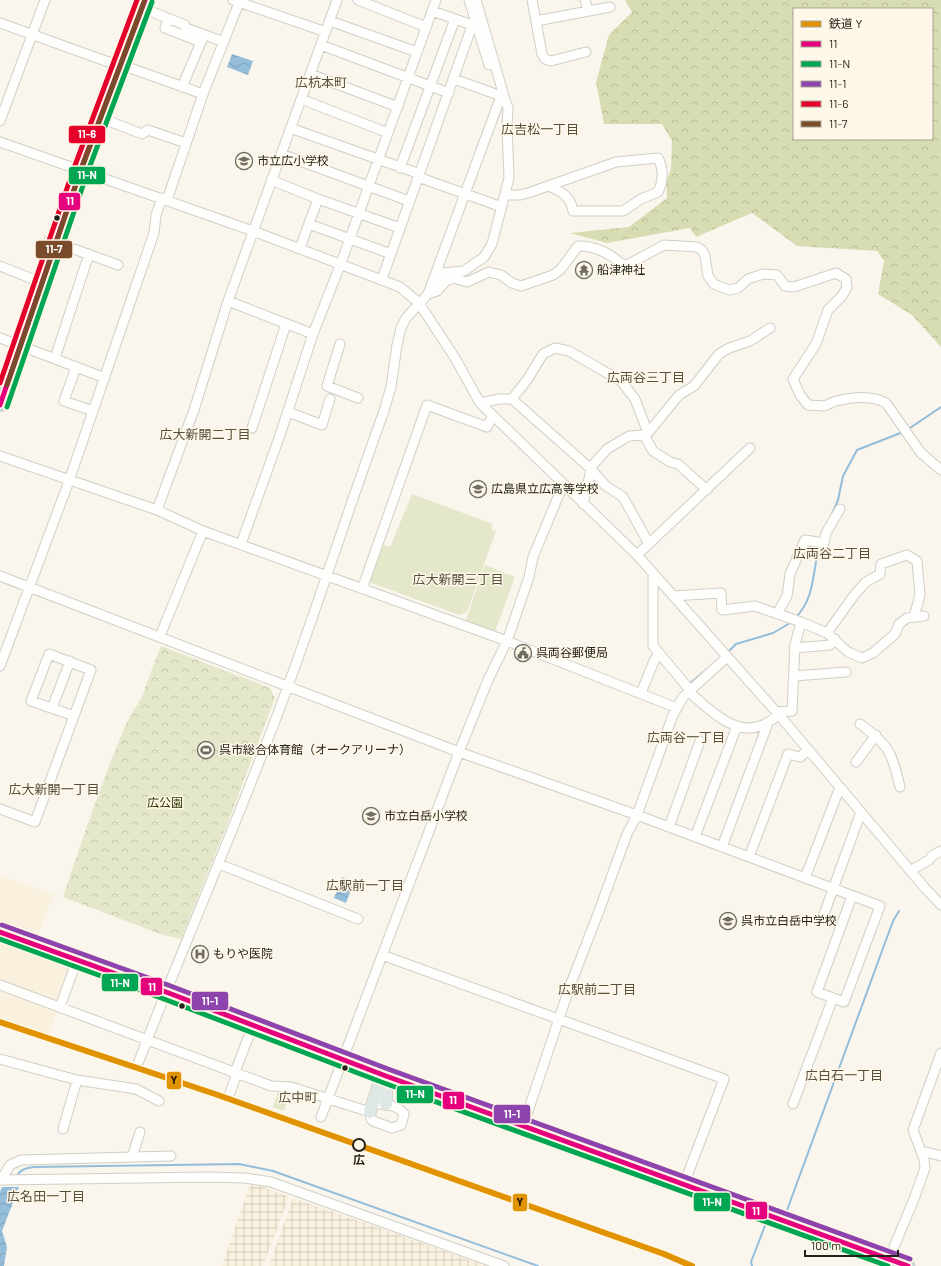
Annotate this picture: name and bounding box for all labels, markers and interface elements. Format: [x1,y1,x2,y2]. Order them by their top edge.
legend [793,8,933,140]
text: 鉄道 Y [829,16,862,30]
text: 11 [829,36,837,50]
text: 11-N [829,56,850,70]
district label: 広杭本町 [295,74,347,90]
text: 11-1 [829,76,846,90]
text: 11-6 [829,96,848,110]
text: 11-7 [829,116,848,130]
district label: 広吉松一丁目 [501,121,579,137]
line badge: 11-6 [68,125,106,144]
text: 11-6 [78,127,96,140]
school or university icon: 市立広小学校 [234,151,254,171]
place label: 市立広小学校 [257,153,329,167]
line badge: 11-N [68,166,106,185]
text: 11-N [77,168,97,181]
line badge: 11 [58,192,81,211]
text: 11 [66,194,74,207]
unlabelled marker [52,213,62,223]
line badge: 11-7 [35,240,73,259]
text: 11-7 [46,242,63,255]
temple icon: 船津神社 [574,260,594,280]
place label: 船津神社 [597,262,645,276]
district label: 広両谷三丁目 [607,369,685,385]
district label: 広大新開二丁目 [159,426,251,442]
school or university icon: 広島県立広高等学校 [468,479,488,499]
place label: 広島県立広高等学校 [491,481,599,495]
district label: 広両谷二丁目 [793,545,871,561]
district label: 広大新開三丁目 [412,571,504,587]
public building icon: 呉両谷郵便局 [513,643,533,663]
place label: 呉両谷郵便局 [536,645,608,659]
district label: 広両谷一丁目 [647,729,725,745]
sports icon: 呉市総合体育館（オークアリーナ） [196,740,216,760]
place label: 呉市総合体育館（オークアリーナ） [219,742,411,756]
district label: 広大新開一丁目 [8,781,100,797]
park label: 広公園 [147,795,183,809]
school or university icon: 市立白岳小学校 [361,806,381,826]
place label: 市立白岳小学校 [384,808,468,822]
district label: 広駅前一丁目 [326,877,404,893]
school or university icon: 呉市立白岳中学校 [718,911,738,931]
place label: 呉市立白岳中学校 [741,913,837,927]
hospital icon: もりや医院 [190,944,210,964]
place label: もりや医院 [213,946,273,960]
line badge: 11-N [101,973,139,992]
text: 11-N [110,976,130,989]
line badge: 11 [140,977,163,996]
text: 11 [148,980,156,993]
district label: 広駅前二丁目 [558,981,636,997]
line badge: 11-1 [191,991,229,1011]
text: 11-1 [202,994,218,1007]
unlabelled marker [177,1001,187,1011]
unlabelled marker [340,1063,350,1073]
district label: 広白石一丁目 [805,1067,883,1083]
line badge: Y [166,1071,182,1090]
text: Y [171,1073,178,1086]
line badge: 11-N [396,1085,434,1104]
text: 11-N [405,1087,425,1100]
district label: 広中町 [278,1089,318,1105]
line badge: 11 [442,1091,465,1110]
text: 11 [449,1093,457,1106]
line badge: 11-1 [493,1104,531,1124]
text: 11-1 [504,1107,520,1120]
marker: 広 [352,1138,366,1152]
place label: 広 [353,1152,365,1166]
district label: 広名田一丁目 [7,1188,85,1204]
line badge: 11-N [693,1192,731,1212]
line badge: Y [512,1193,528,1212]
text: Y [517,1195,524,1208]
text: 11-N [702,1195,722,1208]
line badge: 11 [745,1201,768,1220]
text: 11 [752,1204,760,1217]
scale bar [805,1232,898,1258]
text: 100 m [811,1238,841,1252]

